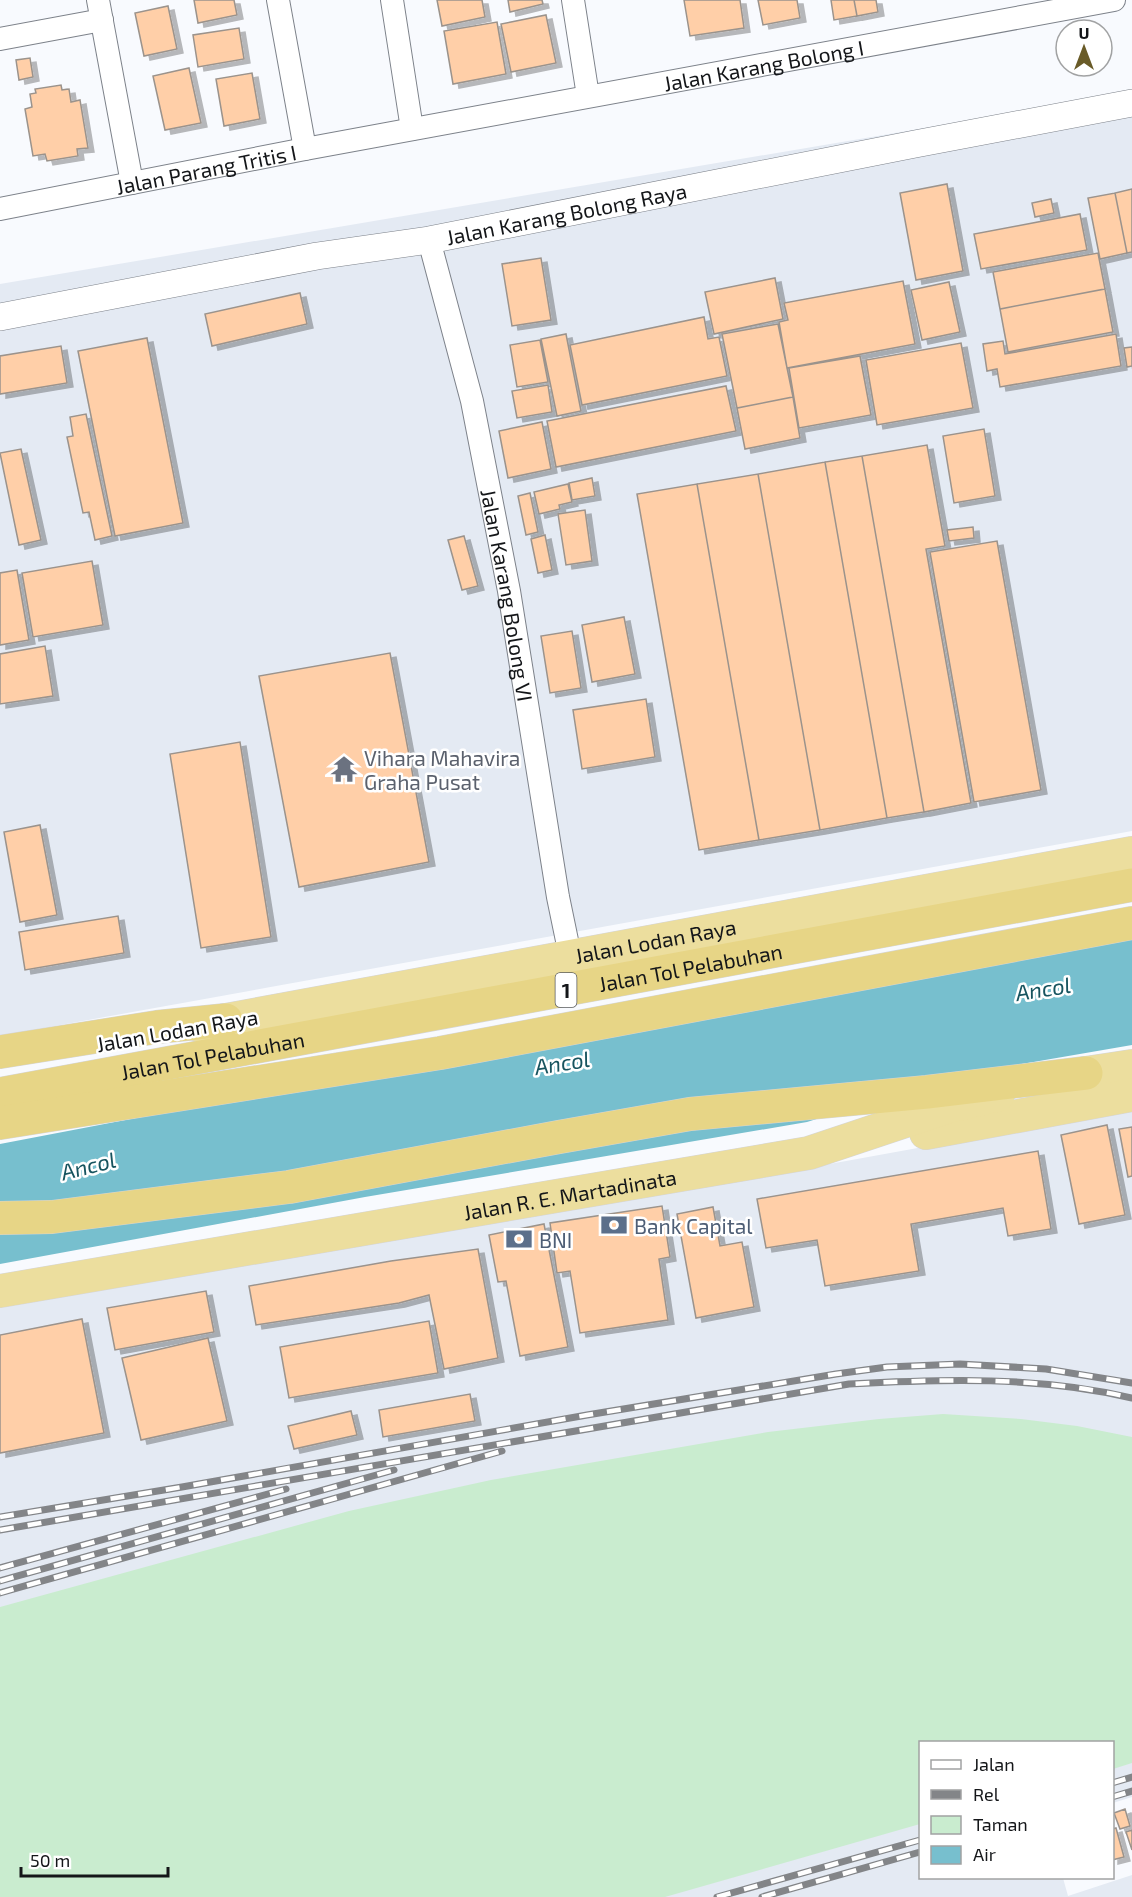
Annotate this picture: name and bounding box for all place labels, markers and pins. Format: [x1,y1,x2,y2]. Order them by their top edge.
place label: Vihara Mahavira Graha Pusat [364,745,520,794]
temple icon: Vihara Mahavira Graha Pusat [329,754,359,784]
bank icon: Bank Capital [599,1210,629,1240]
place label: Bank Capital [634,1213,753,1238]
bank icon: BNI [504,1224,534,1254]
place label: BNI [539,1227,572,1252]

